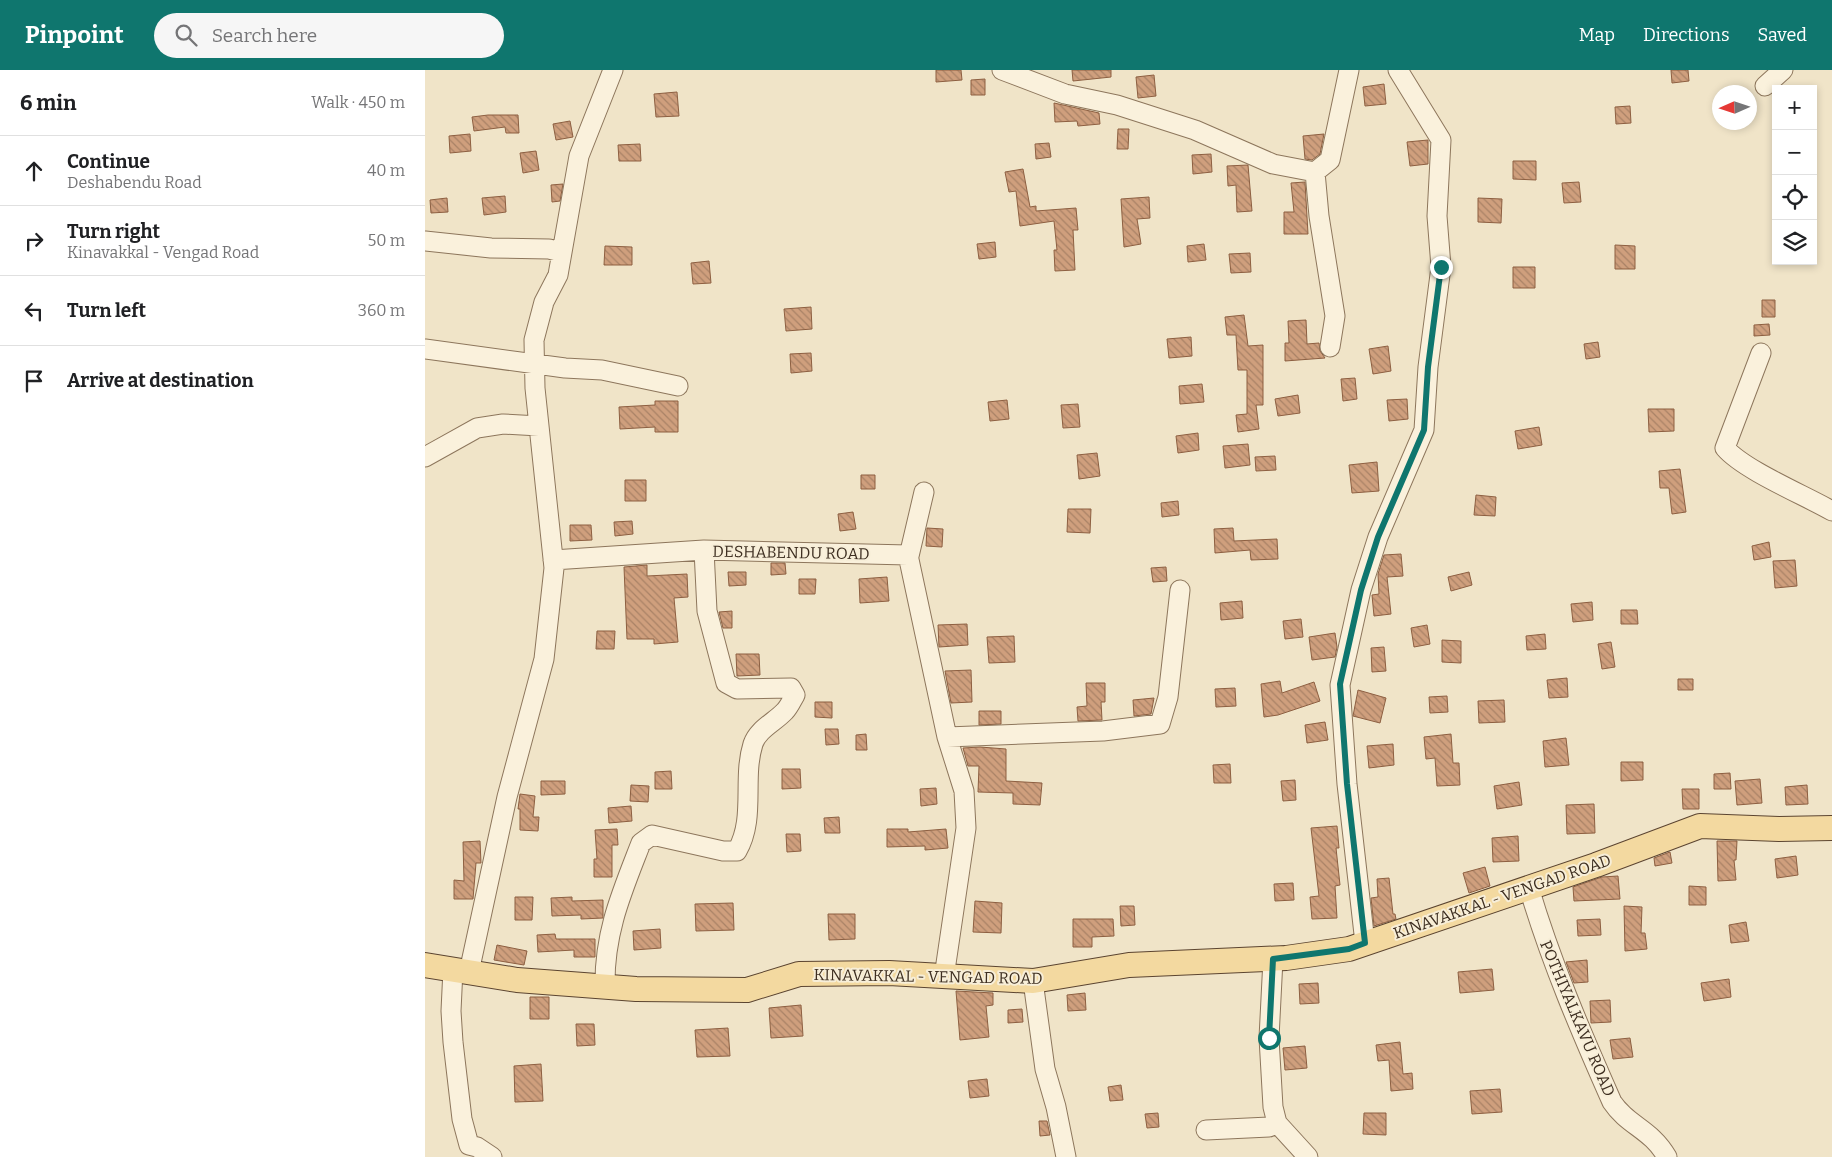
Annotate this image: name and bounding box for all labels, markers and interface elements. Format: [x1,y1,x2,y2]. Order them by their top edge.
search box [154,13,504,58]
text: Pinpoint [25,21,124,49]
icon: search [172,21,200,49]
text: Search here [212,24,317,47]
text: Map [1579,24,1615,46]
text: Directions [1643,24,1730,46]
text: Saved [1758,24,1807,46]
north arrow [1712,85,1757,130]
map controls [1772,85,1817,265]
button: + [1772,85,1817,130]
text: 6 min [20,90,76,116]
text: Walk · 450 m [311,93,405,112]
button: − [1772,130,1817,175]
text: Continue [67,150,150,173]
icon: ahead [20,157,48,185]
text: 40 m [367,161,405,180]
text: Deshabendu Road [67,173,202,192]
button: locate [1772,175,1817,220]
text: Turn right [67,220,160,243]
button: layers [1772,220,1817,265]
icon: right [20,227,48,255]
text: 50 m [368,231,405,250]
text: Kinavakkal - Vengad Road [67,243,259,262]
route end [1430,256,1453,279]
icon: left [20,297,48,325]
text: Turn left [67,299,146,322]
text: 360 m [358,301,405,320]
icon: arrive [20,367,48,395]
text: Arrive at destination [67,369,254,392]
street label: DESHABENDU ROAD [712,542,870,563]
street label: KINAVAKKAL - VENGAD ROAD [1391,850,1614,943]
street label: POTHIYALKAVU ROAD [1536,937,1619,1099]
street label: KINAVAKKAL - VENGAD ROAD [813,965,1043,988]
route start [1258,1027,1281,1050]

